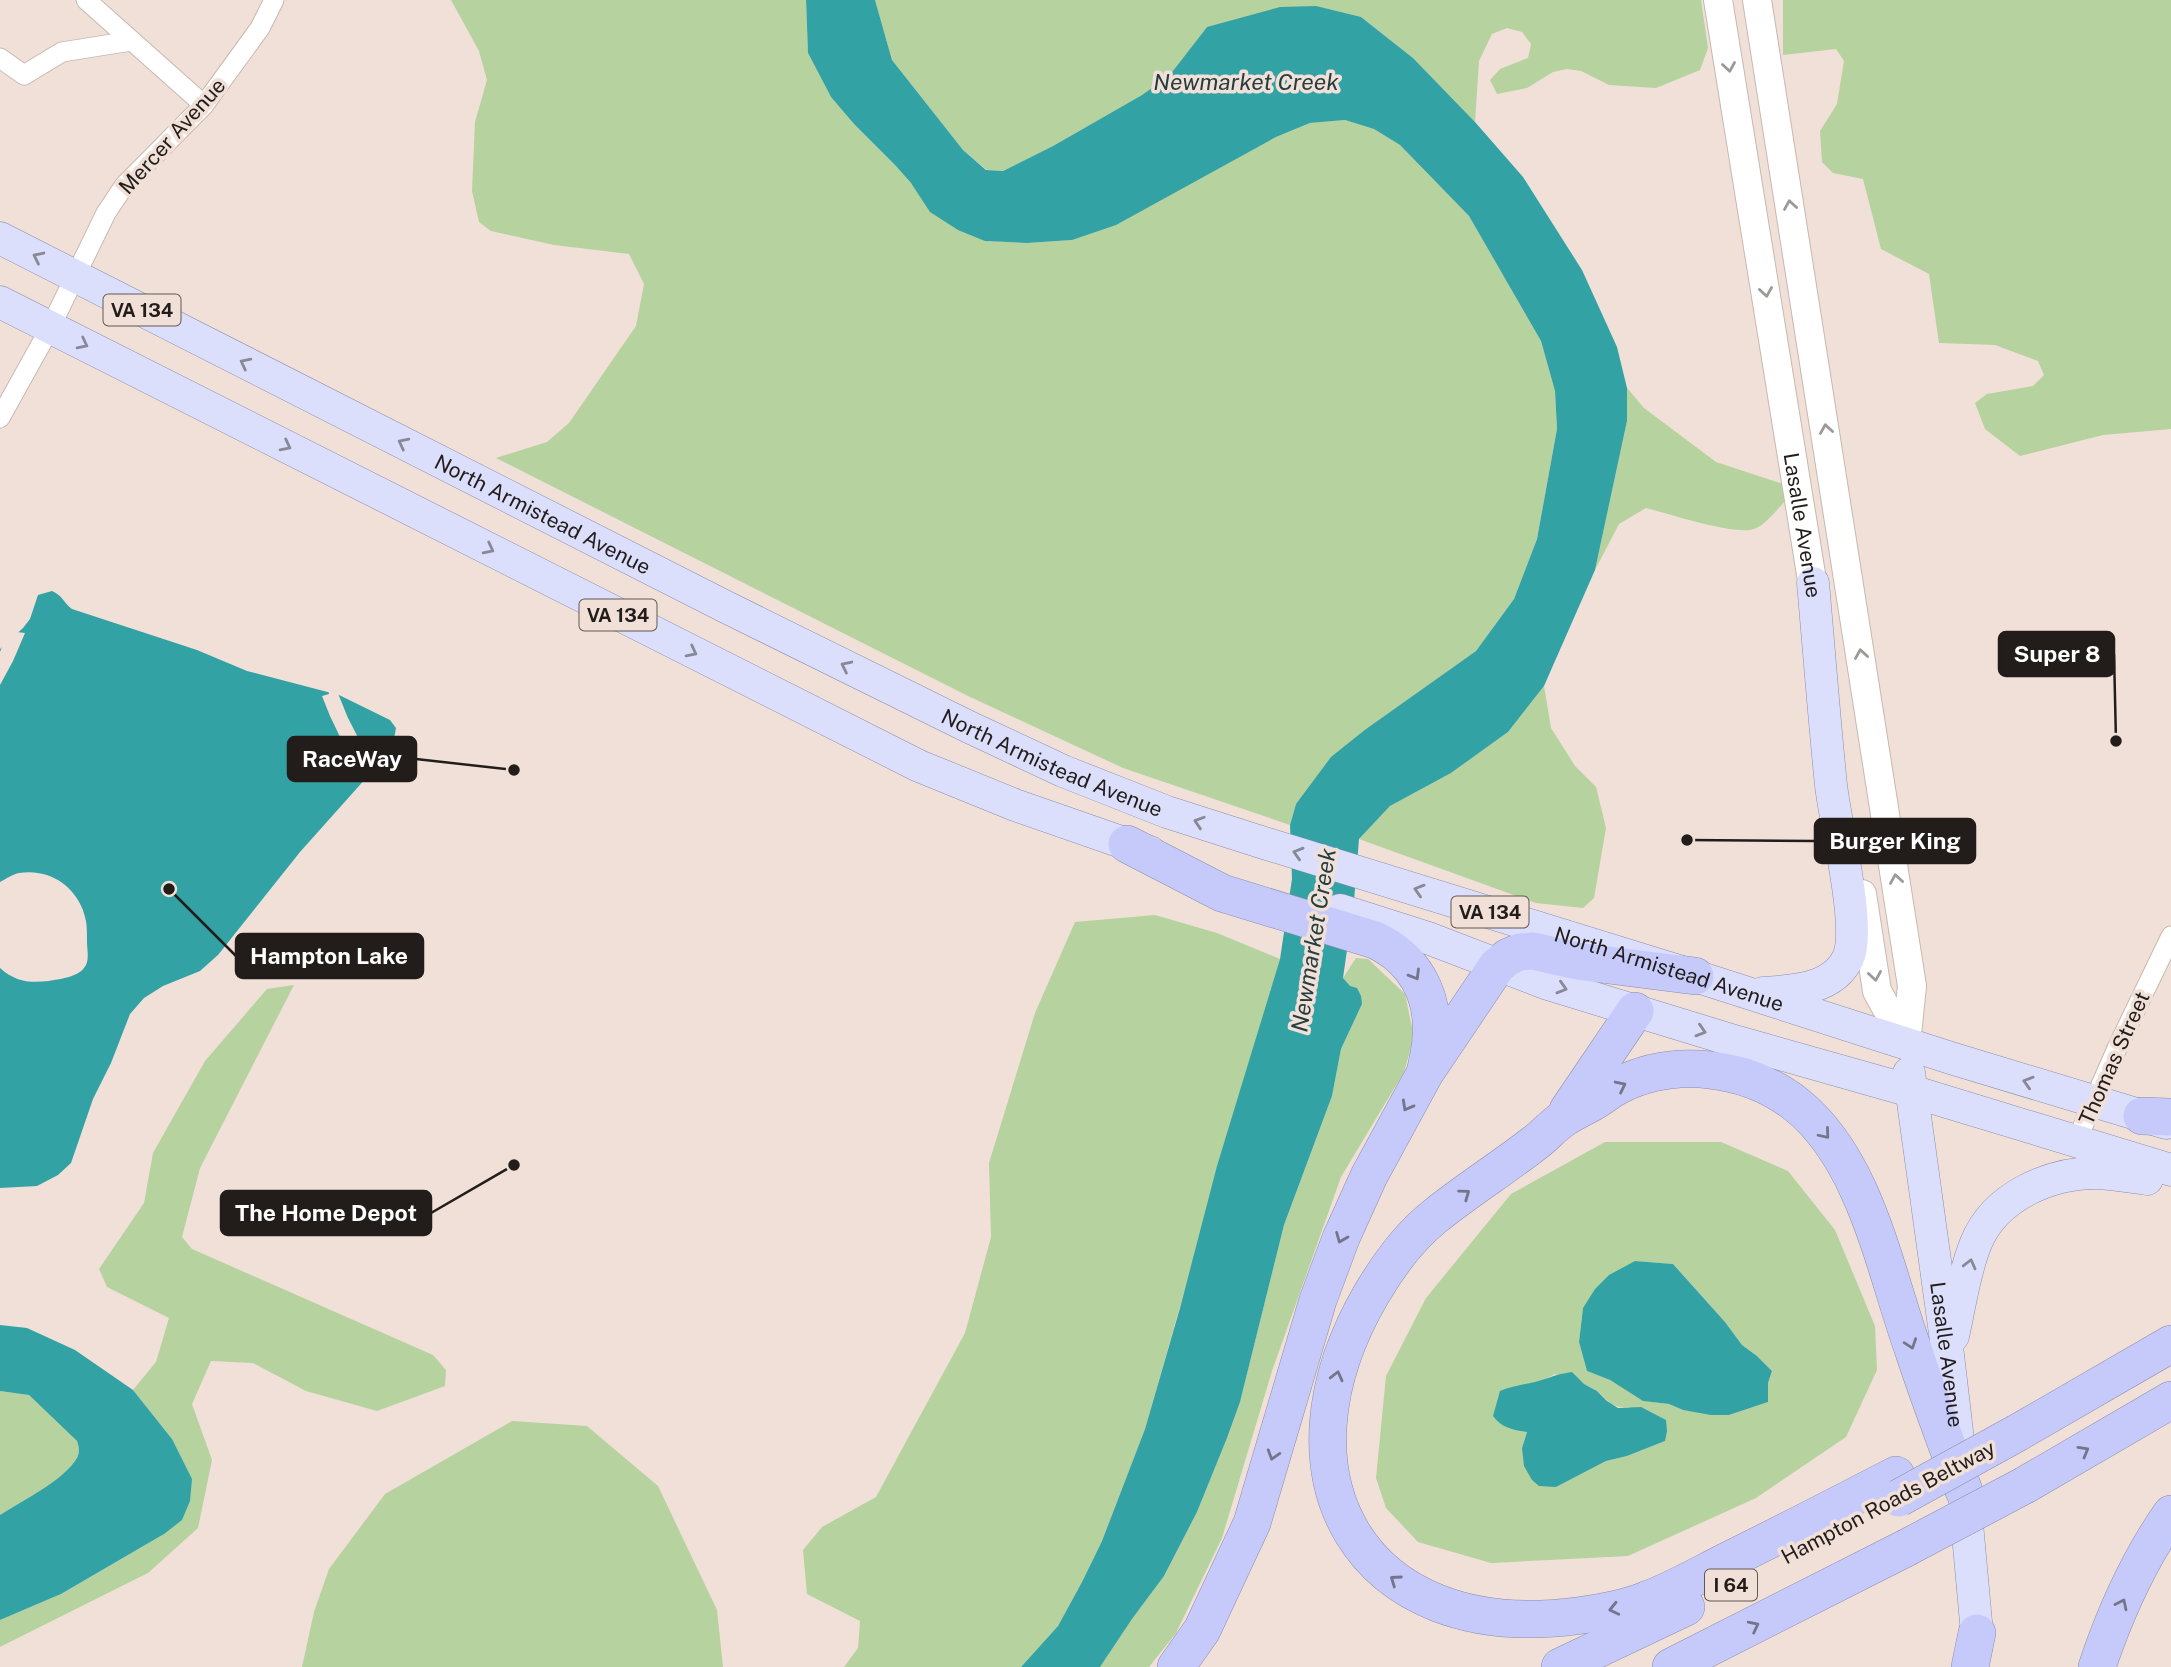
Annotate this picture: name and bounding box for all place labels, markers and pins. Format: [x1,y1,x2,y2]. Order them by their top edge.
callout: Super 8 [1999,632,2114,676]
callout: RaceWay [288,737,416,781]
callout: Burger King [1815,819,1975,863]
callout: Hampton Lake [236,934,423,978]
callout: The Home Depot [221,1191,431,1235]

